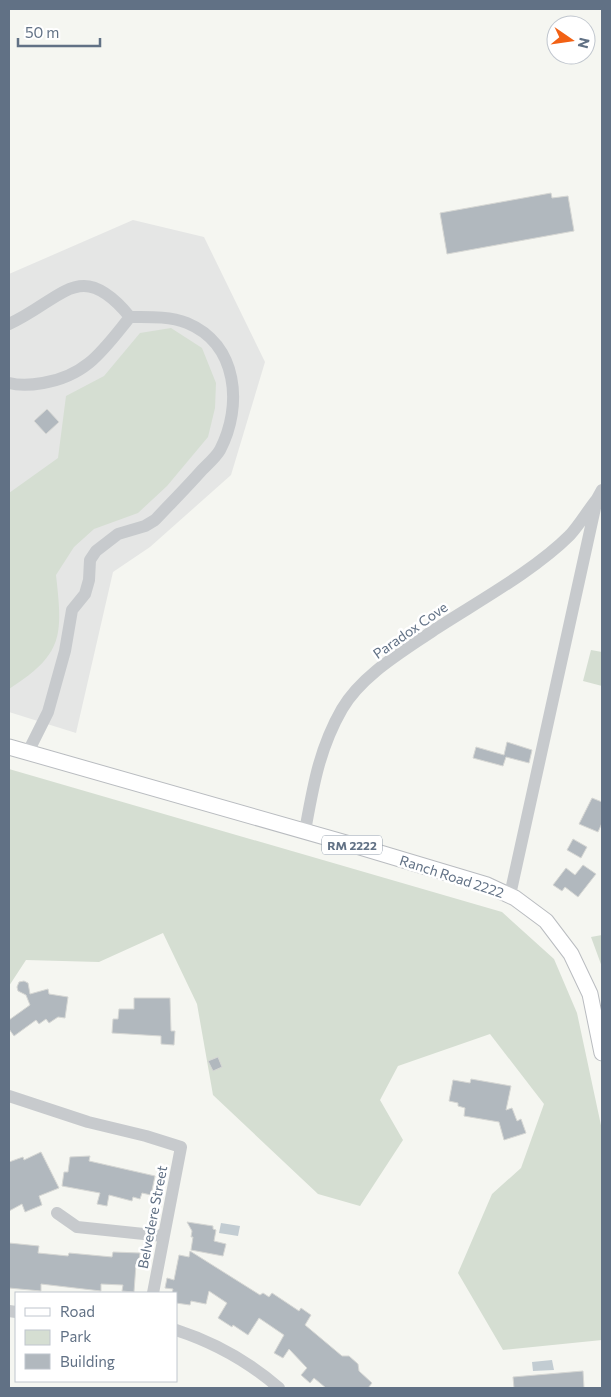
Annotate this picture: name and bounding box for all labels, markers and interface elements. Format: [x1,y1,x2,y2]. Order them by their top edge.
scale bar [18,15,100,47]
north arrow [546,15,596,65]
text: 50 m [25,23,59,41]
text: N [575,36,594,50]
street label: Paradox Cove [369,598,451,662]
road number: RM 2222 [322,836,382,854]
street label: Ranch Road 2222 [398,851,507,901]
street label: Belvedere Street [134,1164,170,1270]
legend [15,1292,178,1382]
text: Road [60,1302,95,1320]
text: Park [60,1327,91,1345]
text: Building [60,1352,115,1370]

